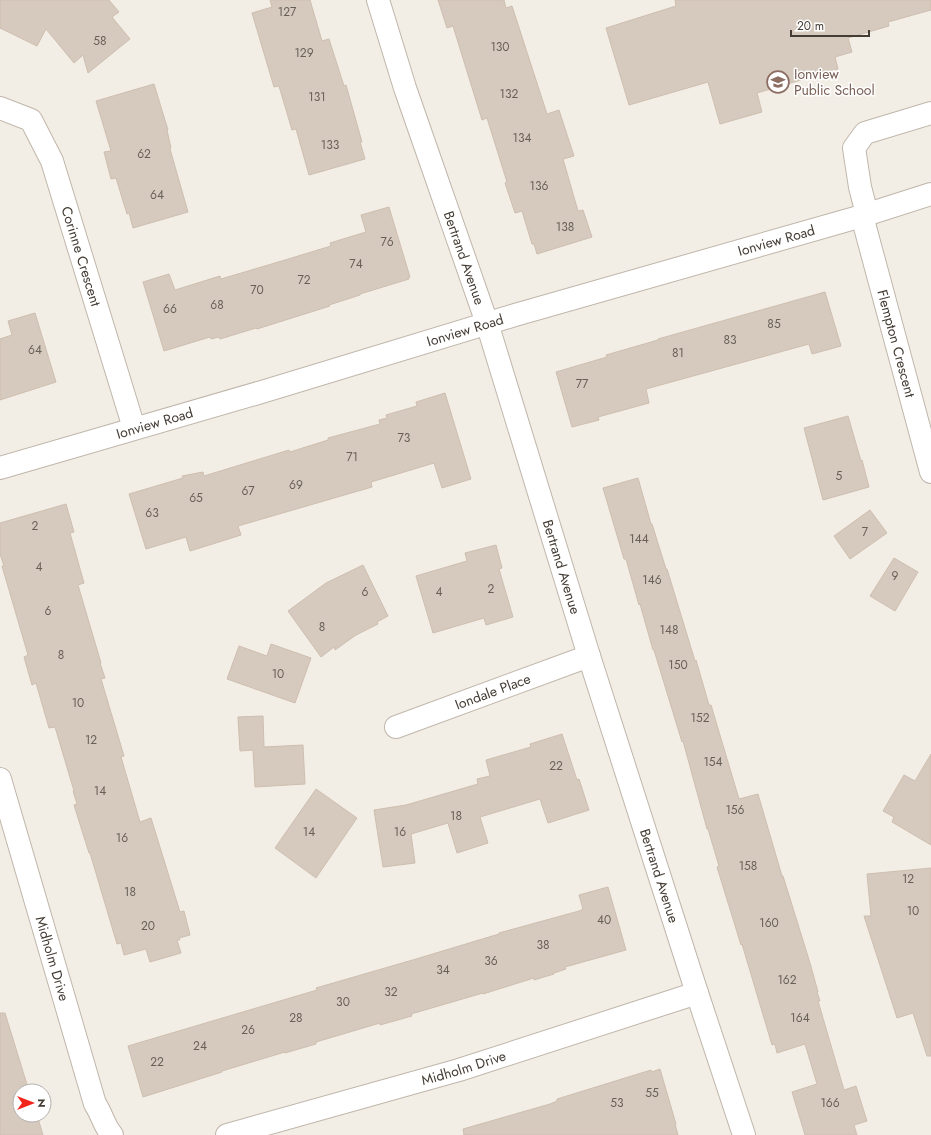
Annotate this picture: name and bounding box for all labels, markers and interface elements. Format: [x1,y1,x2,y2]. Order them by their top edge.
house number: 127 [278,3,297,21]
scale bar [791,12,869,38]
text: 20 m [797,17,824,35]
house number: 58 [93,32,107,50]
house number: 130 [490,38,510,56]
house number: 129 [294,44,314,62]
place label: Ionview Public School [794,64,875,100]
school or university icon: Ionview Public School [765,69,791,95]
house number: 132 [500,85,519,103]
house number: 131 [308,88,326,106]
house number: 134 [513,129,531,147]
house number: 133 [321,136,340,154]
house number: 62 [137,145,151,163]
house number: 136 [530,177,549,195]
house number: 64 [150,186,164,204]
street label: Corinne Crescent [57,204,106,309]
street label: Bertrand Avenue [439,208,490,307]
house number: 138 [556,218,574,236]
street label: Ionview Road [736,220,817,261]
house number: 76 [380,233,394,251]
house number: 74 [349,255,363,273]
house number: 72 [297,271,311,289]
house number: 70 [250,281,264,299]
street label: Flempton Crescent [872,287,921,400]
house number: 68 [210,296,224,314]
house number: 66 [163,300,177,318]
street label: Ionview Road [424,309,506,351]
house number: 85 [767,315,781,333]
house number: 83 [723,331,737,349]
house number: 64 [28,341,42,359]
house number: 81 [672,344,684,362]
house number: 77 [576,375,589,393]
street label: Ionview Road [114,402,195,444]
house number: 73 [398,429,411,447]
house number: 71 [346,448,358,466]
house number: 5 [836,467,843,485]
house number: 69 [289,476,303,494]
house number: 67 [241,482,255,500]
house number: 65 [189,489,203,507]
house number: 63 [145,504,159,522]
house number: 2 [32,517,39,535]
street label: Bertrand Avenue [538,517,586,617]
house number: 7 [862,523,869,541]
house number: 144 [629,530,649,548]
house number: 4 [36,558,43,576]
house number: 9 [892,567,899,585]
house number: 146 [642,571,662,589]
house number: 2 [488,580,495,598]
house number: 6 [362,583,369,601]
house number: 4 [436,583,443,601]
house number: 6 [45,602,52,620]
house number: 8 [319,618,325,636]
house number: 148 [660,621,678,639]
house number: 8 [58,646,64,664]
house number: 150 [668,656,688,674]
house number: 10 [272,665,284,683]
street label: Iondale Place [452,668,533,715]
house number: 10 [72,694,84,712]
house number: 152 [691,709,710,727]
house number: 12 [85,731,97,749]
house number: 154 [703,753,723,771]
house number: 22 [549,757,563,775]
house number: 14 [94,782,106,800]
house number: 156 [725,801,745,819]
house number: 18 [450,807,462,825]
house number: 14 [303,823,315,841]
house number: 16 [394,823,406,841]
street label: Bertrand Avenue [635,826,684,925]
house number: 16 [116,829,128,847]
house number: 158 [739,857,757,875]
house number: 12 [902,870,914,888]
house number: 18 [124,883,136,901]
house number: 10 [907,902,919,920]
house number: 40 [597,911,611,929]
street label: Midholm Drive [31,914,74,1003]
house number: 160 [759,914,779,932]
house number: 20 [141,917,155,935]
house number: 38 [536,936,550,954]
house number: 36 [484,952,498,970]
house number: 34 [436,961,450,979]
house number: 162 [777,971,797,989]
house number: 32 [384,983,398,1001]
house number: 30 [336,993,350,1011]
house number: 28 [289,1009,303,1027]
house number: 164 [790,1009,810,1027]
house number: 26 [241,1021,255,1039]
house number: 24 [193,1037,207,1055]
street label: Midholm Drive [419,1045,509,1090]
house number: 22 [150,1053,164,1071]
north arrow [12,1083,52,1123]
house number: 55 [645,1084,659,1102]
house number: 53 [610,1094,624,1112]
house number: 166 [820,1094,840,1112]
text: N [34,1099,50,1107]

